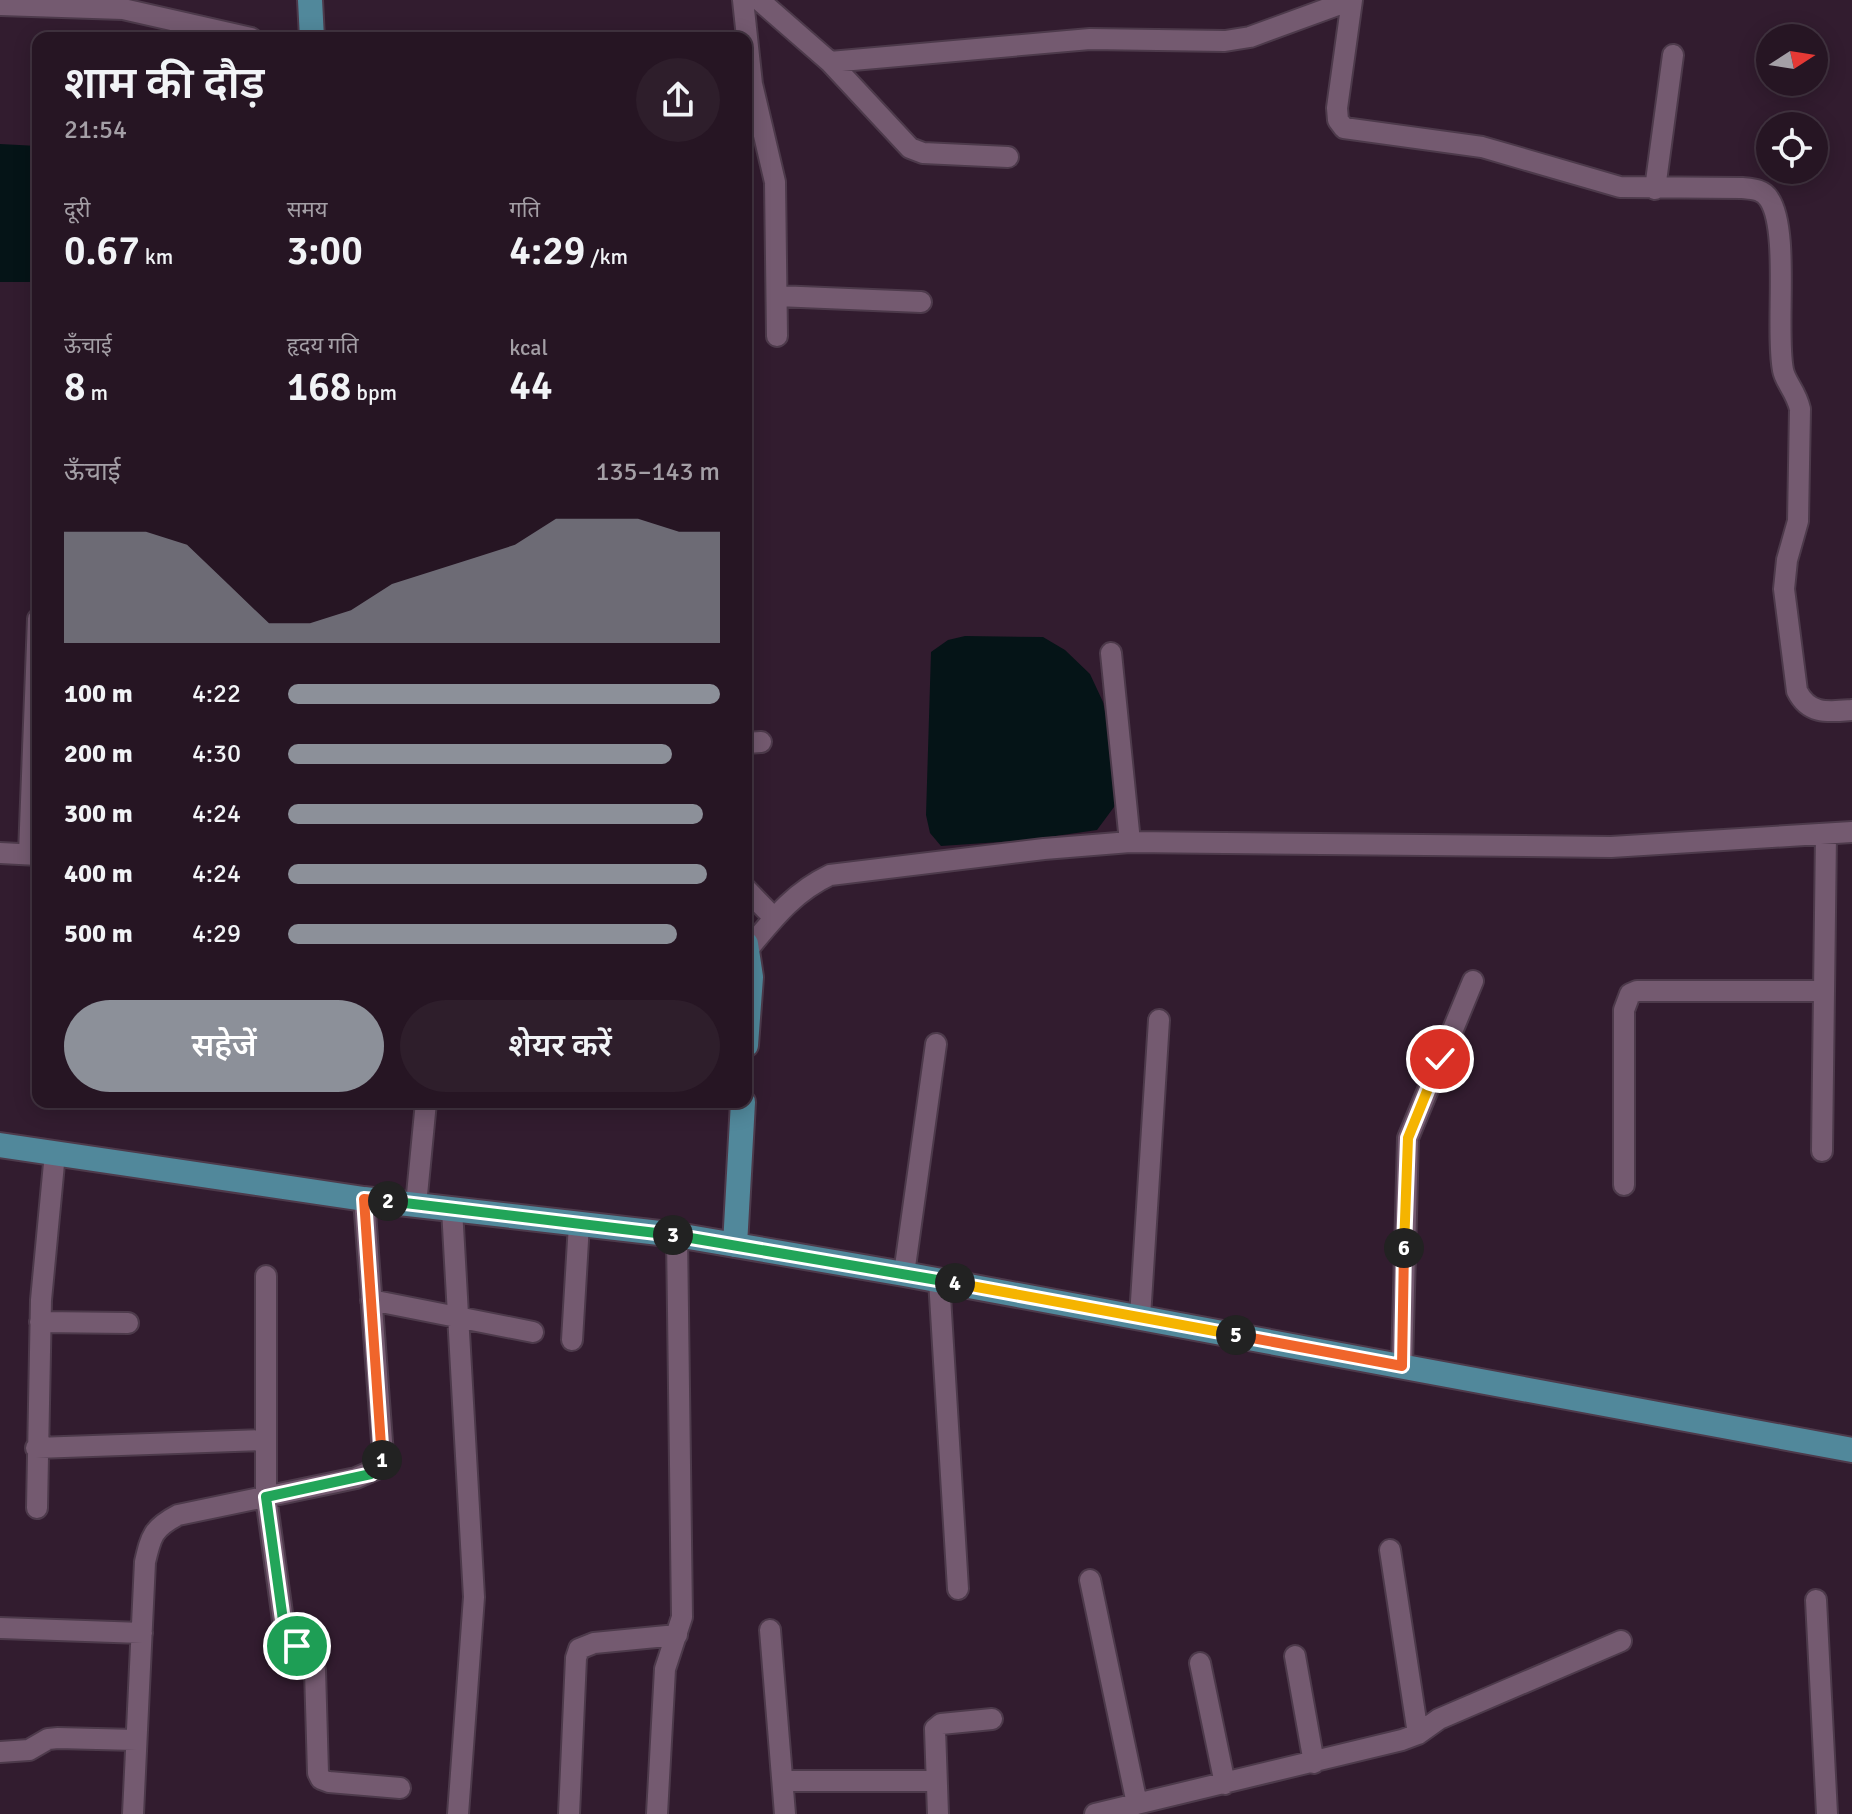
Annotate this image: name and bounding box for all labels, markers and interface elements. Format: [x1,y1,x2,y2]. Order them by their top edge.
north arrow [1756,24,1828,96]
map controls [1756,24,1828,184]
text: शाम की दौड़ [64,57,264,111]
button: share [636,58,720,142]
button: locate [1756,112,1828,184]
text: 21:54 [64,114,127,146]
text: दूरी [64,196,90,223]
text: समय [287,196,327,223]
text: गति [509,196,540,223]
text: 0.67 [64,226,140,276]
text: 3:00 [287,226,363,276]
text: 4:29 [509,226,585,276]
text: km [140,243,173,270]
text: /km [585,243,628,270]
text: ऊँचाई [64,332,112,359]
text: हृदय गति [287,332,359,359]
text: kcal [509,334,548,361]
text: 44 [509,361,553,411]
text: 8 [64,362,86,412]
text: 168 [287,362,351,412]
text: m [86,379,108,406]
text: bpm [351,379,397,406]
text: ऊँचाई [64,456,120,488]
text: 135–143 m [596,456,720,488]
text: 100 m [64,678,133,710]
text: 4:22 [192,678,241,710]
text: 200 m [64,738,133,770]
text: 4:30 [192,738,241,770]
text: 300 m [64,798,133,830]
text: 4:24 [192,798,241,830]
text: 400 m [64,858,133,890]
text: 4:24 [192,858,241,890]
text: 500 m [64,918,133,950]
text: 4:29 [192,918,241,950]
button: सहेजें [64,1000,384,1092]
button: शेयर करें [400,1000,720,1092]
pin [1406,1025,1474,1093]
icon: check [1418,1037,1462,1081]
pin: 2 [368,1181,408,1221]
text: 2 [382,1187,394,1214]
pin: 3 [653,1215,693,1255]
text: 3 [667,1221,679,1248]
pin: 6 [1384,1228,1424,1268]
text: 6 [1398,1234,1410,1261]
pin: 4 [935,1263,975,1303]
text: 4 [949,1269,961,1296]
pin: 5 [1216,1315,1256,1355]
text: 5 [1230,1321,1242,1348]
pin: 1 [362,1440,402,1480]
text: 1 [376,1446,388,1473]
pin [263,1612,331,1680]
icon: arrive [275,1624,319,1668]

